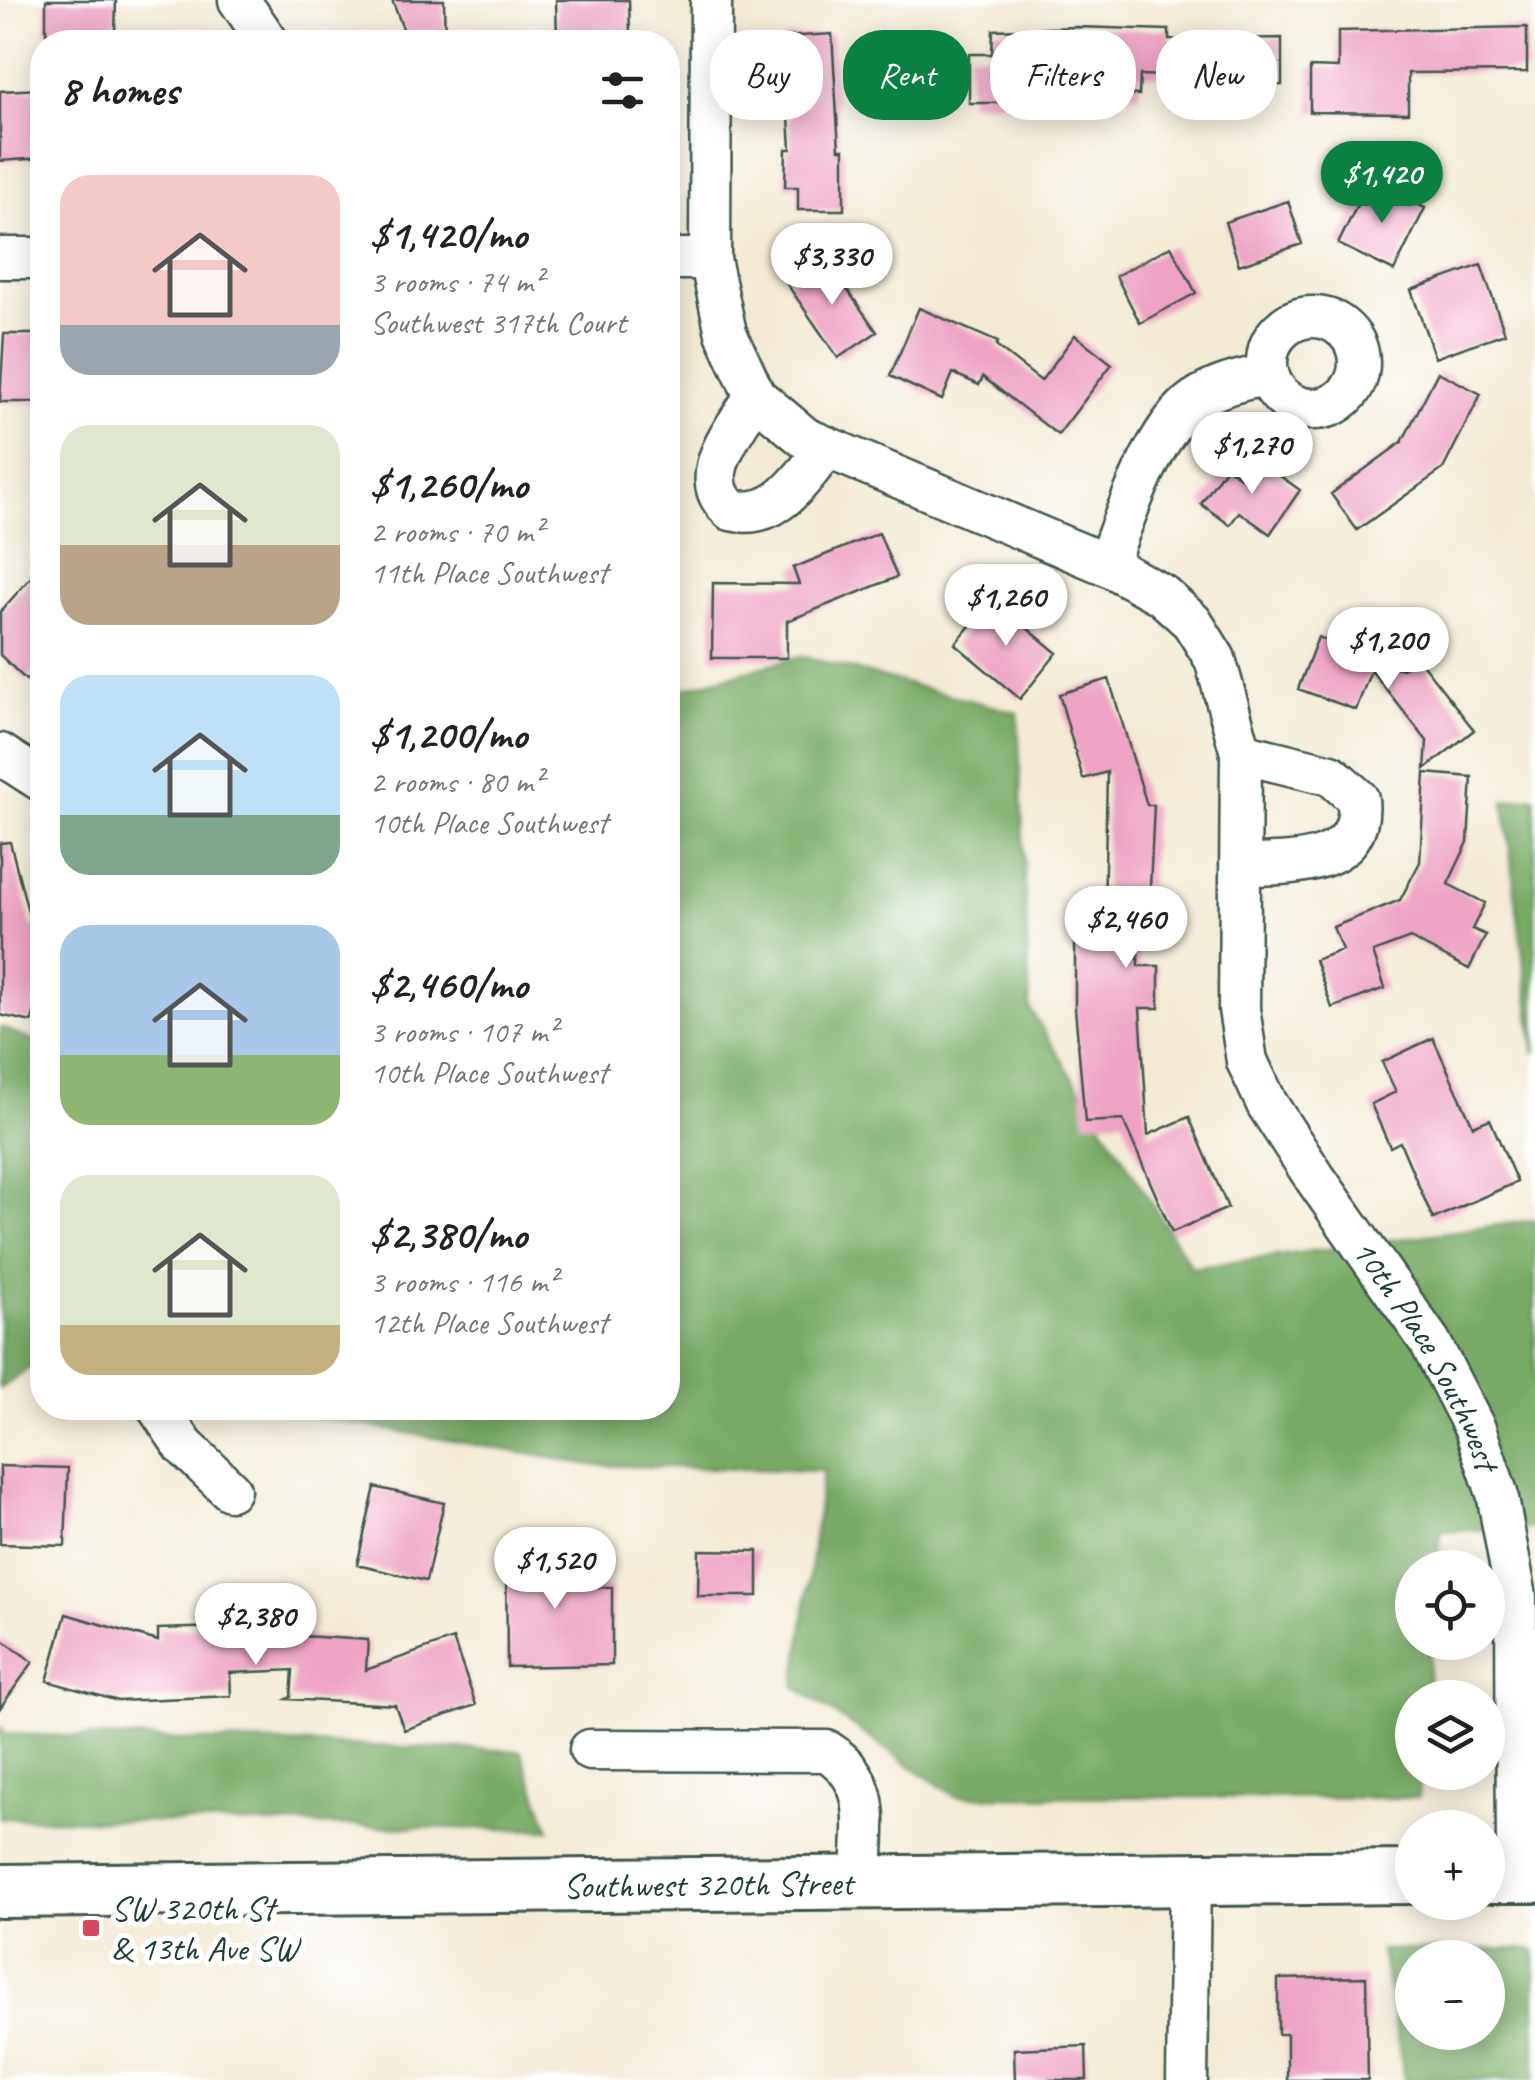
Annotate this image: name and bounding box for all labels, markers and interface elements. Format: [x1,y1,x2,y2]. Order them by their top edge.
chip: Buy [710,30,823,120]
chip: Rent [843,30,970,120]
chip: Filters [990,30,1136,120]
chip: New [1156,30,1277,120]
icon: filters [595,63,650,118]
text: 8 homes [60,64,179,117]
pin: $1,420 [1301,141,1463,226]
text: $1,420 [1343,153,1421,194]
text: $1,420/mo [370,208,527,261]
icon: home [140,215,260,335]
pin: $3,330 [751,223,913,308]
text: $3,330 [793,235,871,276]
text: 3 rooms · 74 m² [370,261,543,302]
text: Southwest 317th Court [370,302,626,343]
pin: $1,270 [1171,412,1333,497]
text: $1,270 [1213,424,1291,465]
text: $1,260/mo [370,458,528,511]
icon: home [140,465,260,585]
text: 2 rooms · 70 m² [370,511,543,552]
text: 11th Place Southwest [370,552,608,593]
pin: $1,260 [925,564,1087,649]
text: $1,260 [966,576,1046,617]
pin: $1,200 [1307,607,1469,692]
text: $1,200 [1349,619,1427,660]
text: $1,200/mo [370,708,527,761]
icon: home [140,715,260,835]
text: 2 rooms · 80 m² [370,761,543,802]
text: 10th Place Southwest [370,802,608,843]
pin: $2,460 [1045,886,1207,971]
text: $2,460 [1086,898,1166,939]
text: $2,460/mo [370,958,528,1011]
icon: home [140,965,260,1085]
text: 3 rooms · 107 m² [370,1011,557,1052]
text: 10th Place Southwest [370,1052,608,1093]
text: $2,380/mo [370,1208,527,1261]
icon: home [140,1215,260,1335]
street label: 10th Place Southwest [1342,1231,1511,1480]
text: 3 rooms · 116 m² [370,1261,557,1302]
text: 12th Place Southwest [370,1302,608,1343]
pin: $1,520 [474,1527,636,1612]
text: $1,520 [516,1539,594,1580]
map controls [1395,1550,1505,2050]
button: locate [1395,1550,1505,1660]
pin: $2,380 [175,1583,337,1668]
text: $2,380 [217,1595,295,1636]
button: layers [1395,1680,1505,1790]
button: + [1395,1810,1505,1920]
street label: Southwest 320th Street [563,1861,857,1908]
place label: SW 320th St & 13th Ave SW [111,1886,302,1971]
marker: SW 320th St & 13th Ave SW [80,1917,102,1939]
button: − [1395,1940,1505,2050]

